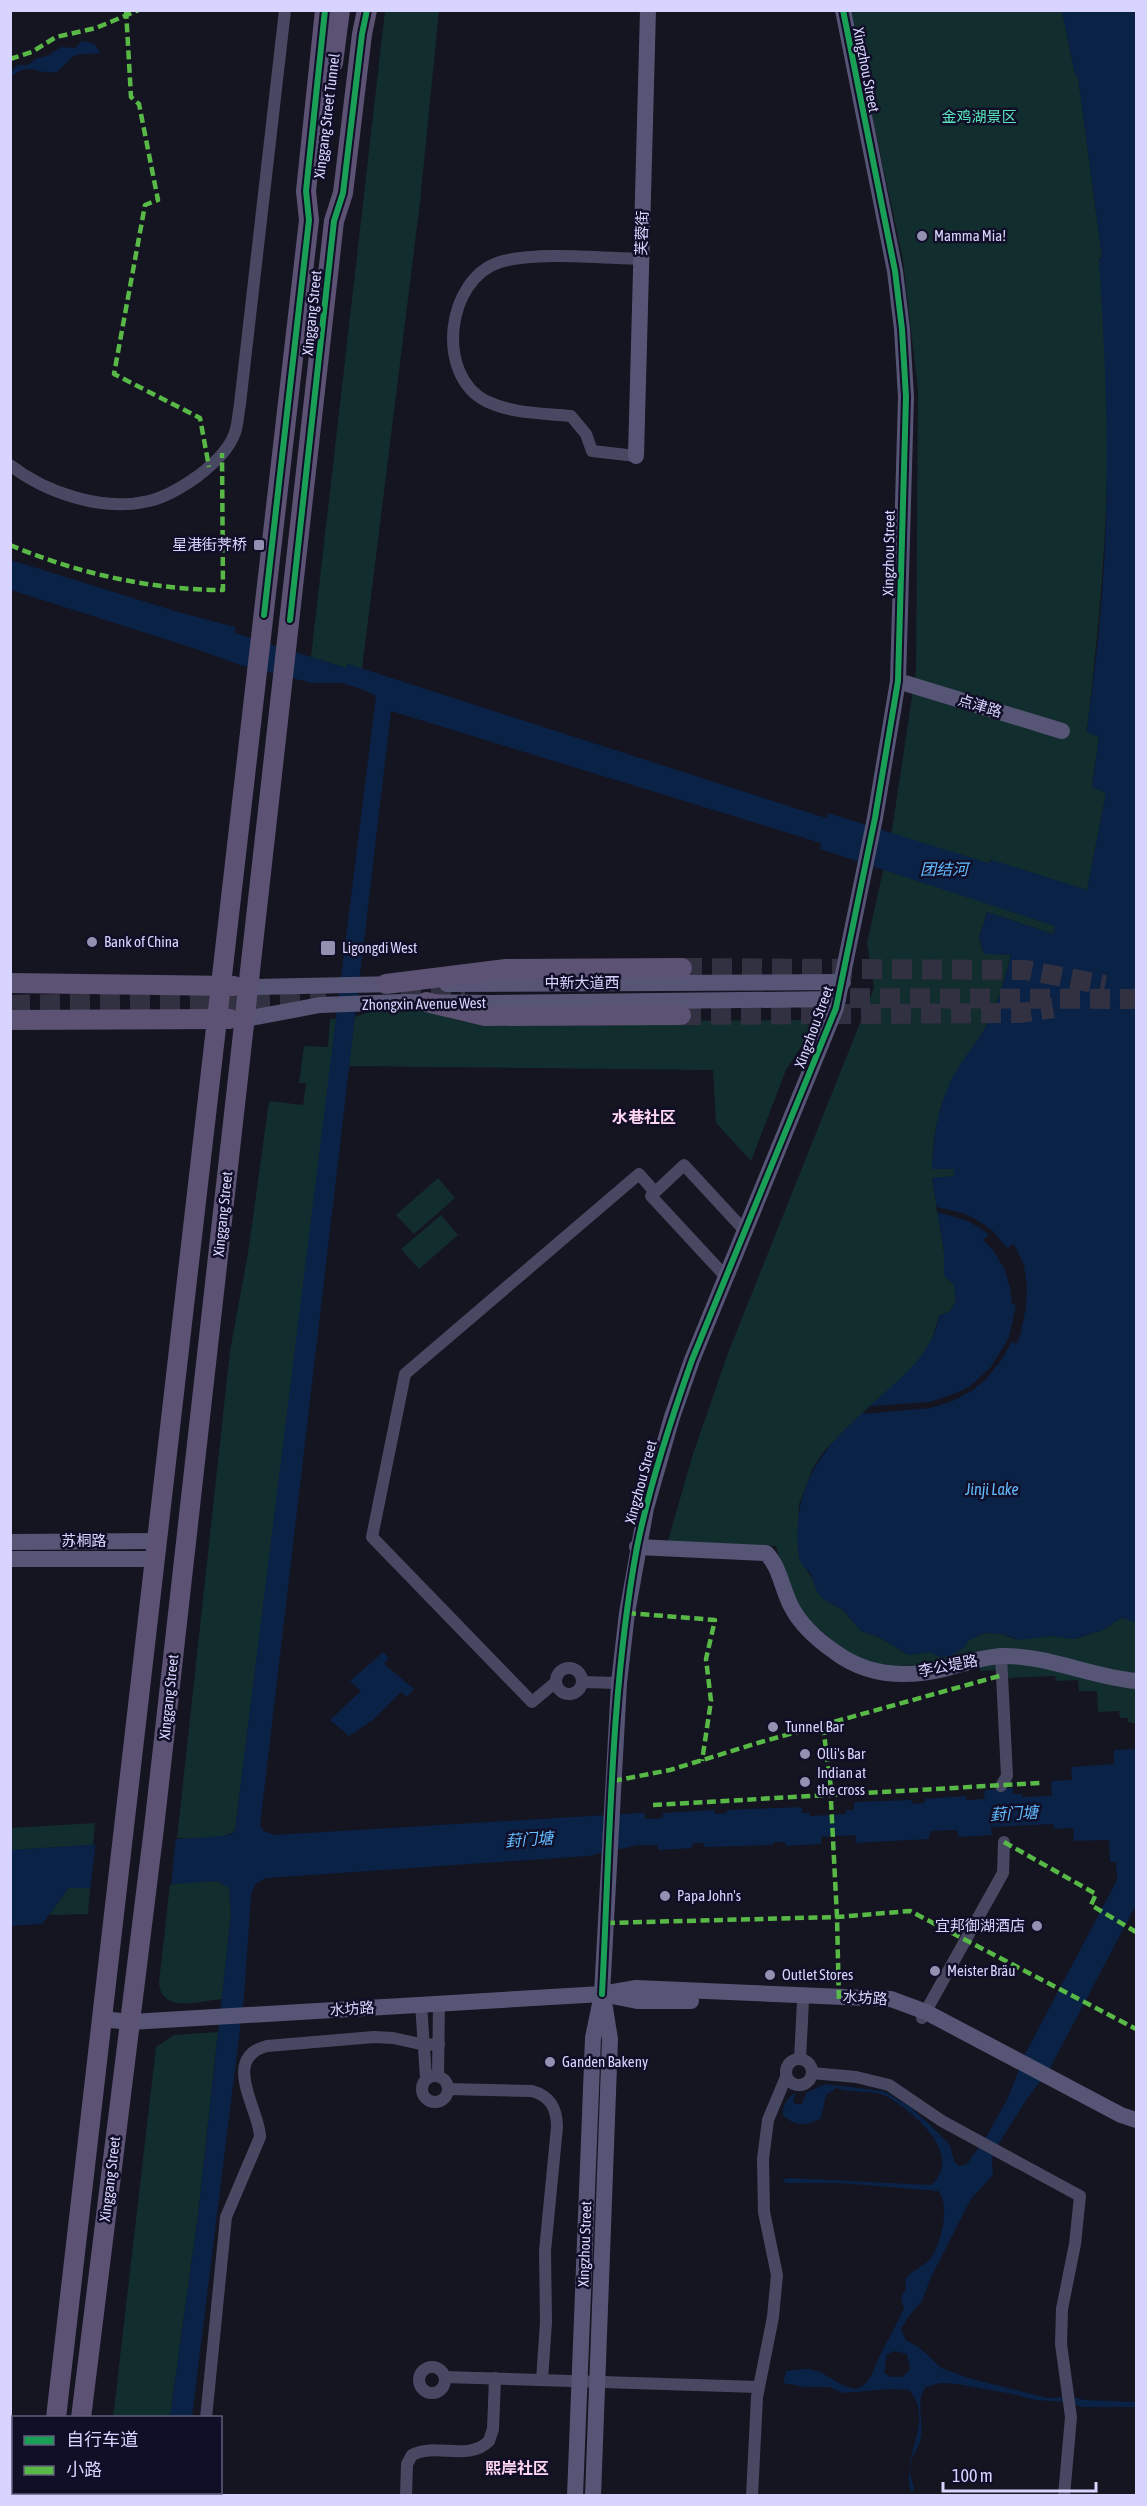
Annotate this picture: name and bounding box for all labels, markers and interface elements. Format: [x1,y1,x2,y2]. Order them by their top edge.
street label: Xingzhou Street [850,26,883,114]
street label: Xinggang Street Tunnel [310,52,343,179]
park label: 金鸡湖景区 [941,108,1017,125]
street label: 芙蓉街 [632,210,651,256]
place label: Mamma Mia! [934,227,1006,244]
marker: Mamma Mia! [915,229,929,243]
street label: Xinggang Street [299,270,324,356]
street label: Xingzhou Street [879,510,898,596]
place label: 星港街荠桥 [172,536,247,553]
marker: 星港街荠桥 [252,538,266,552]
street label: 点津路 [956,691,1004,720]
water label: 团结河 [920,860,971,878]
place label: Bank of China [104,933,179,950]
marker: Bank of China [85,935,99,949]
marker: Ligongdi West [319,939,337,957]
place label: Ligongdi West [342,939,417,956]
street label: 中新大道西 [544,974,620,991]
street label: Xingzhou Street [791,984,836,1070]
street label: Zhongxin Avenue West [362,994,486,1013]
district label: 水巷社区 [612,1108,676,1126]
street label: Xinggang Street [210,1171,235,1257]
street label: Xingzhou Street [621,1438,660,1526]
water label: Jinji Lake [964,1480,1019,1499]
street label: 苏桐路 [61,1532,107,1549]
street label: 李公堤路 [917,1651,979,1680]
street label: Xinggang Street [156,1654,181,1740]
place label: Tunnel Bar [785,1718,845,1735]
marker: Tunnel Bar [766,1720,780,1734]
place label: Olli's Bar [817,1745,866,1762]
marker: Olli's Bar [798,1747,812,1761]
place label: Indian at the cross [817,1764,866,1798]
marker: Indian at the cross [798,1775,812,1789]
water label: 葑门塘 [990,1803,1041,1823]
water label: 葑门塘 [504,1828,557,1850]
place label: Papa John's [677,1887,741,1904]
marker: Papa John's [658,1889,672,1903]
place label: 宜邦御湖酒店 [935,1917,1025,1934]
marker: 宜邦御湖酒店 [1030,1919,1044,1933]
place label: Meister Bräu [947,1962,1016,1979]
marker: Meister Bräu [928,1964,942,1978]
place label: Outlet Stores [782,1966,853,1983]
marker: Outlet Stores [763,1968,777,1982]
street label: 水坊路 [842,1987,888,2008]
street label: 水坊路 [329,1998,375,2019]
place label: Ganden Bakeny [562,2053,648,2070]
marker: Ganden Bakeny [543,2055,557,2069]
street label: Xinggang Street [96,2135,123,2222]
street label: Xingzhou Street [575,2201,594,2287]
legend [12,2416,222,2494]
text: 自行车道 [66,2429,138,2450]
scale bar [943,2455,1096,2493]
text: 小路 [66,2459,102,2480]
district label: 熙岸社区 [485,2459,549,2477]
text: 100 m [952,2465,993,2486]

